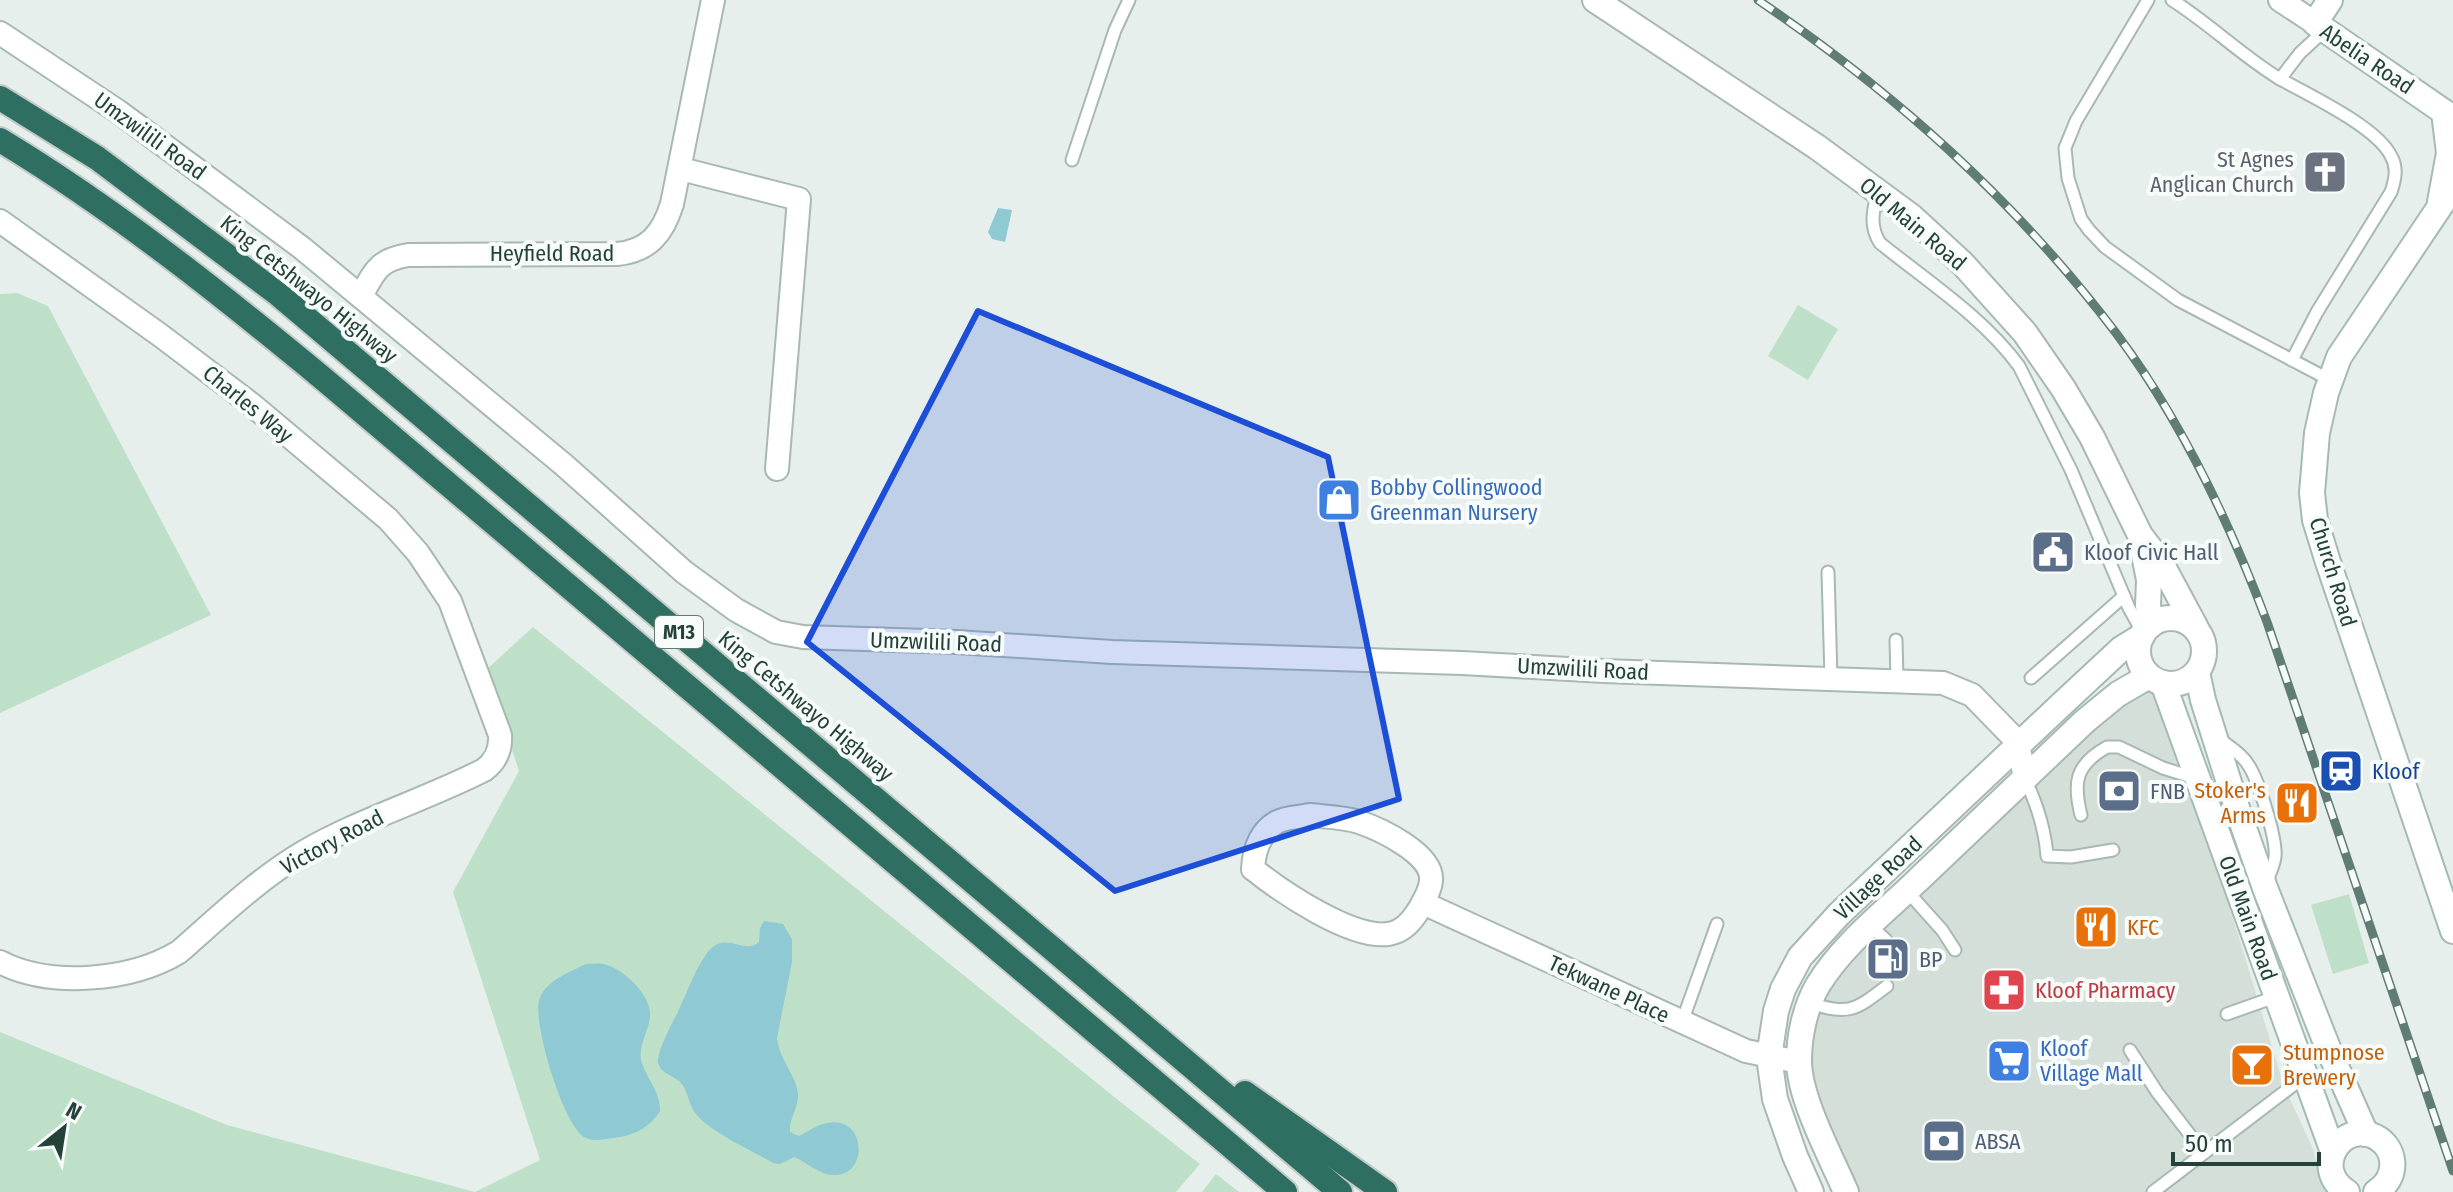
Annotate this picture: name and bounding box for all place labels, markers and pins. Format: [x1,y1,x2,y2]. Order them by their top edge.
place label: St Agnes Anglican Church [2150,146,2294,198]
church icon: St Agnes Anglican Church [2301,148,2349,196]
place label: Bobby Collingwood Greenman Nursery [1370,474,1543,526]
shop icon: Bobby Collingwood Greenman Nursery [1315,476,1363,524]
public building icon: Kloof Civic Hall [2029,528,2077,576]
place label: Kloof Civic Hall [2084,539,2219,566]
station icon: Kloof [2317,747,2365,795]
place label: Kloof [2372,758,2420,785]
bank icon: FNB [2095,767,2143,815]
place label: Stoker's Arms [2194,777,2266,829]
place label: FNB [2150,778,2185,805]
restaurant icon: Stoker's Arms [2273,779,2321,827]
restaurant icon: KFC [2072,903,2120,951]
place label: KFC [2127,914,2159,941]
fuel station icon: BP [1864,935,1912,983]
place label: BP [1919,946,1943,973]
pharmacy icon: Kloof Pharmacy [1980,966,2028,1014]
place label: Kloof Pharmacy [2035,977,2176,1004]
place label: Kloof Village Mall [2040,1035,2143,1087]
supermarket icon: Kloof Village Mall [1985,1037,2033,1085]
place label: Stumpnose Brewery [2283,1039,2385,1091]
bar icon: Stumpnose Brewery [2228,1041,2276,1089]
bank icon: ABSA [1920,1117,1968,1165]
place label: ABSA [1975,1128,2021,1155]

